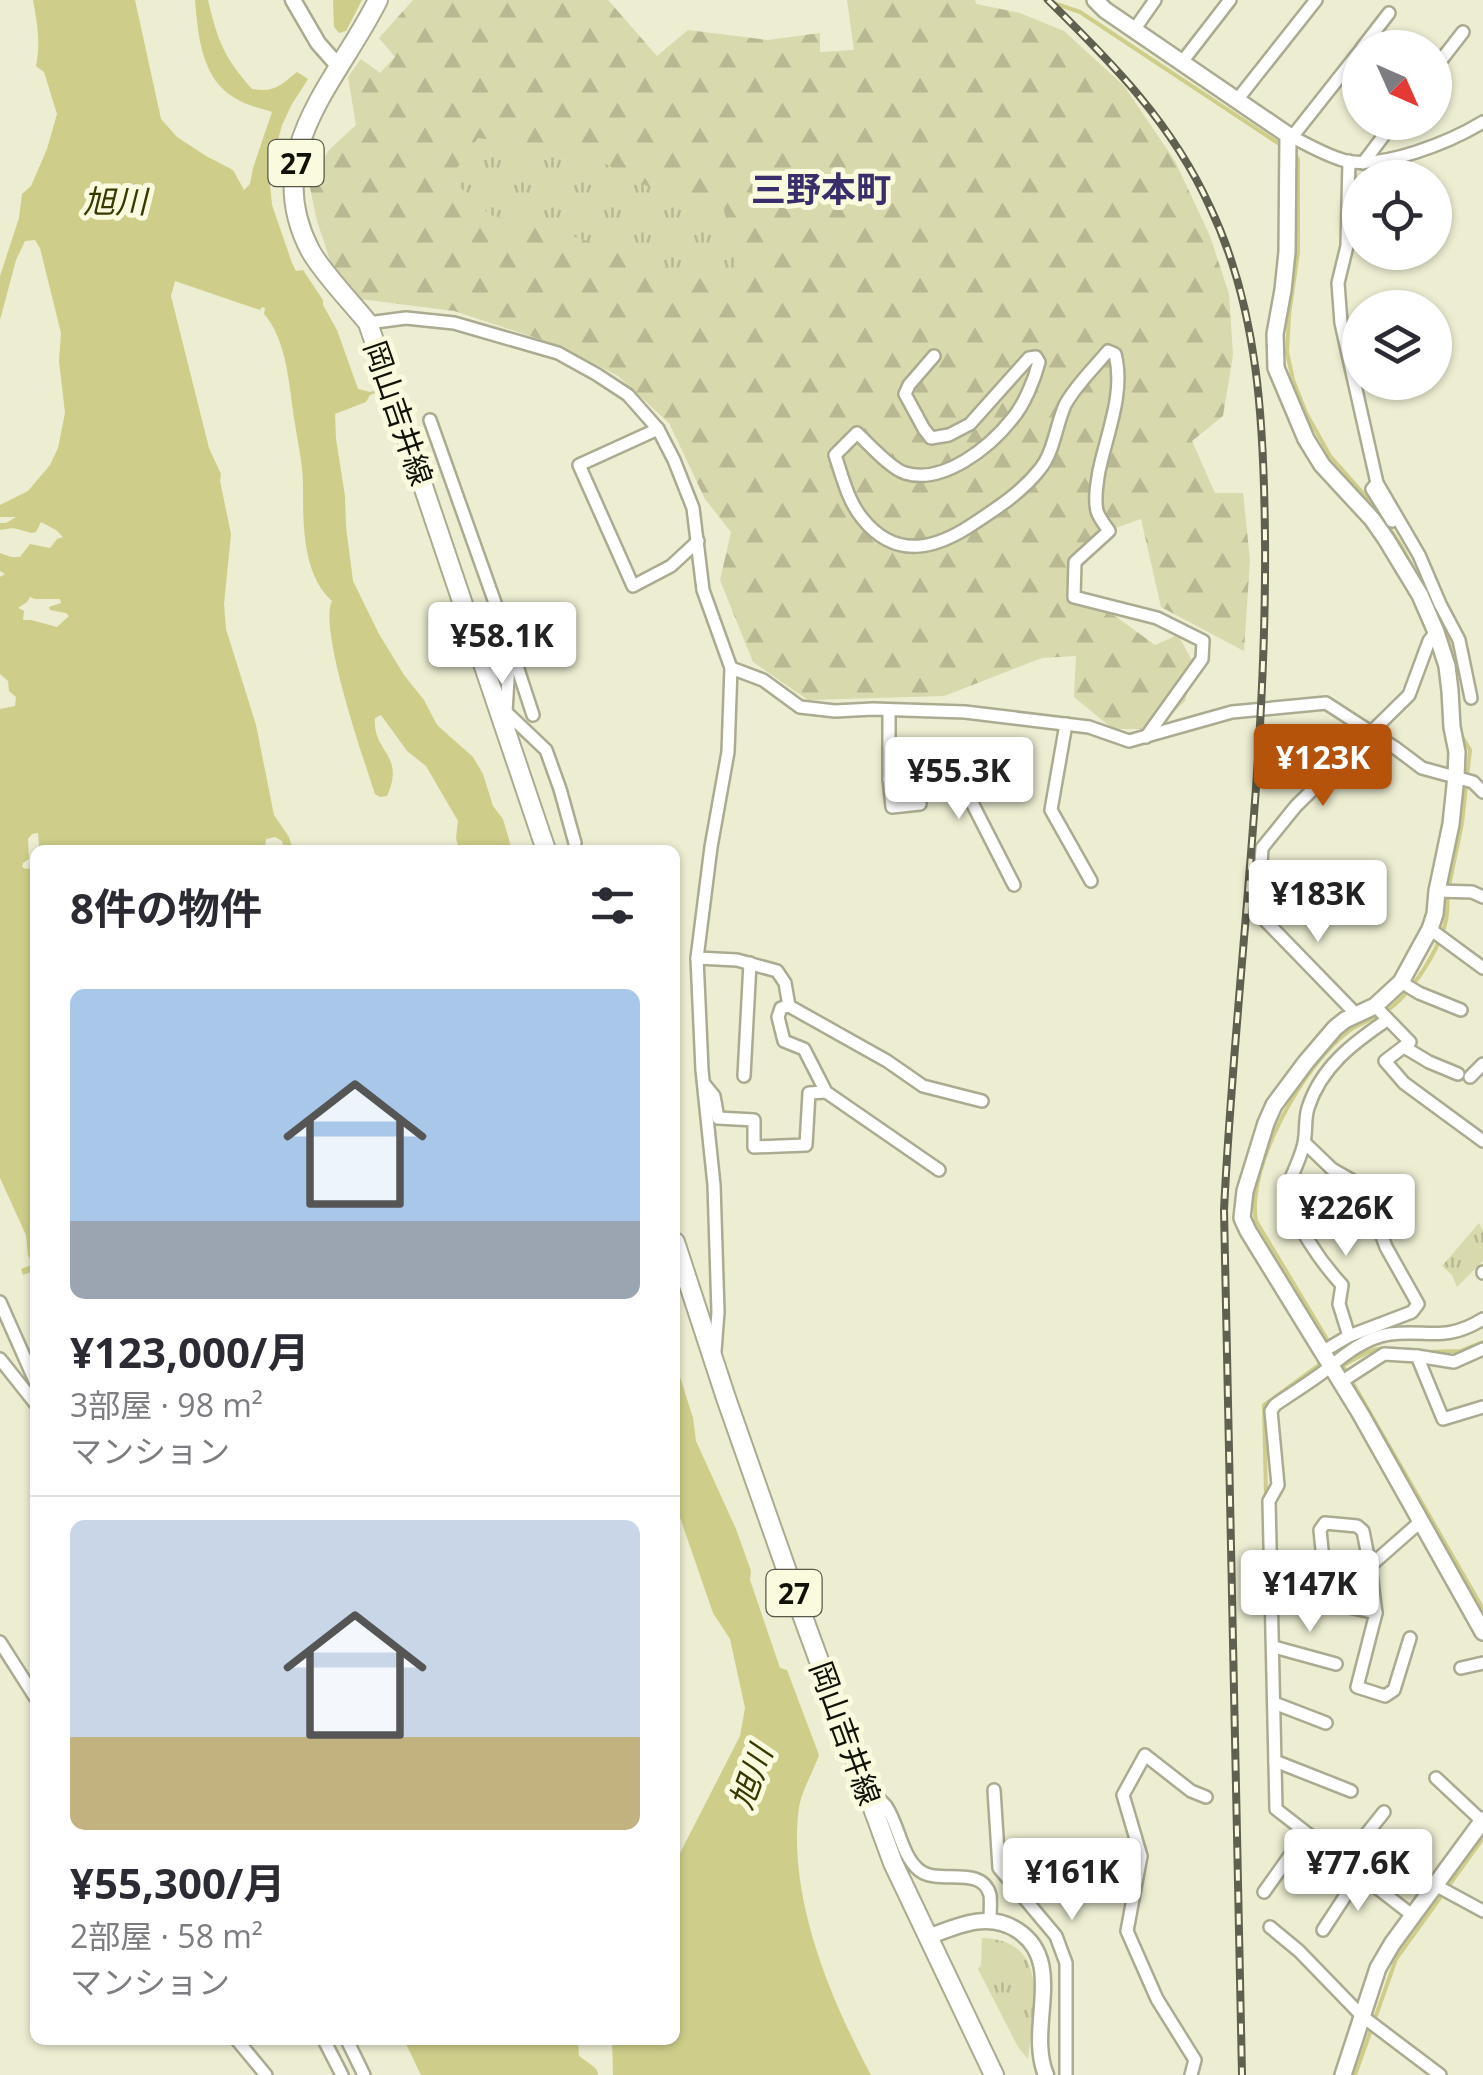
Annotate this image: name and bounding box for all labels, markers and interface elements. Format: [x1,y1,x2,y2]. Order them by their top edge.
north arrow [1342,30,1452,140]
map controls [1342,30,1452,400]
road number: 27 [268,140,324,186]
button: locate [1342,160,1452,270]
district label: 三野本町 [751,165,891,212]
water label: 旭川 [83,179,150,222]
button: layers [1342,290,1452,400]
street label: 岡山吉井線 [355,335,443,491]
pin: ¥58.1K [421,602,583,687]
text: ¥58.1K [450,613,554,656]
pin: ¥123K [1253,724,1393,809]
text: ¥123K [1276,735,1370,778]
pin: ¥55.3K [878,737,1040,822]
text: ¥55.3K [907,748,1011,791]
pin: ¥183K [1248,860,1388,945]
text: ¥183K [1271,871,1365,914]
icon: filters [585,878,640,933]
text: 8件の物件 [70,879,262,936]
icon: home [265,1054,445,1234]
pin: ¥226K [1276,1174,1416,1259]
text: ¥226K [1299,1185,1393,1228]
text: ¥123,000/月 [70,1323,309,1380]
text: 3部屋 · 98 m² [70,1383,263,1426]
text: マンション [70,1429,230,1472]
pin: ¥147K [1240,1550,1380,1635]
text: ¥147K [1263,1561,1357,1604]
road number: 27 [766,1570,822,1616]
icon: home [265,1585,445,1765]
street label: 岡山吉井線 [801,1656,891,1810]
water label: 旭川 [719,1737,782,1814]
pin: ¥77.6K [1277,1829,1439,1914]
pin: ¥161K [1002,1838,1142,1923]
text: ¥77.6K [1306,1840,1410,1883]
text: ¥161K [1025,1849,1119,1892]
text: ¥55,300/月 [70,1854,285,1911]
text: 2部屋 · 58 m² [70,1914,263,1957]
text: マンション [70,1960,230,2003]

